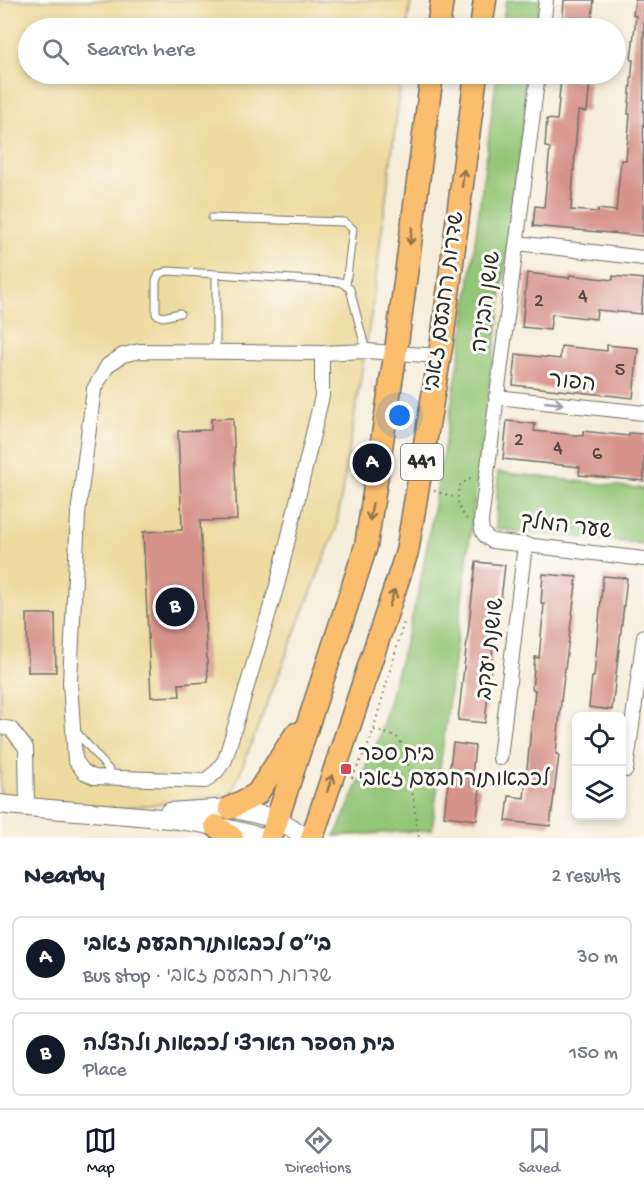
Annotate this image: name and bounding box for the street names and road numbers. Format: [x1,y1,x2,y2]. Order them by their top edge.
street label: שדרות רחבעם זאבי [420,210,472,394]
street label: שושן הבירה [468,249,508,355]
street label: הפור [547,369,597,399]
road number: 441 [401,444,443,480]
street label: שער המלך [519,508,614,547]
street label: שושנת יעקב [473,596,511,702]

